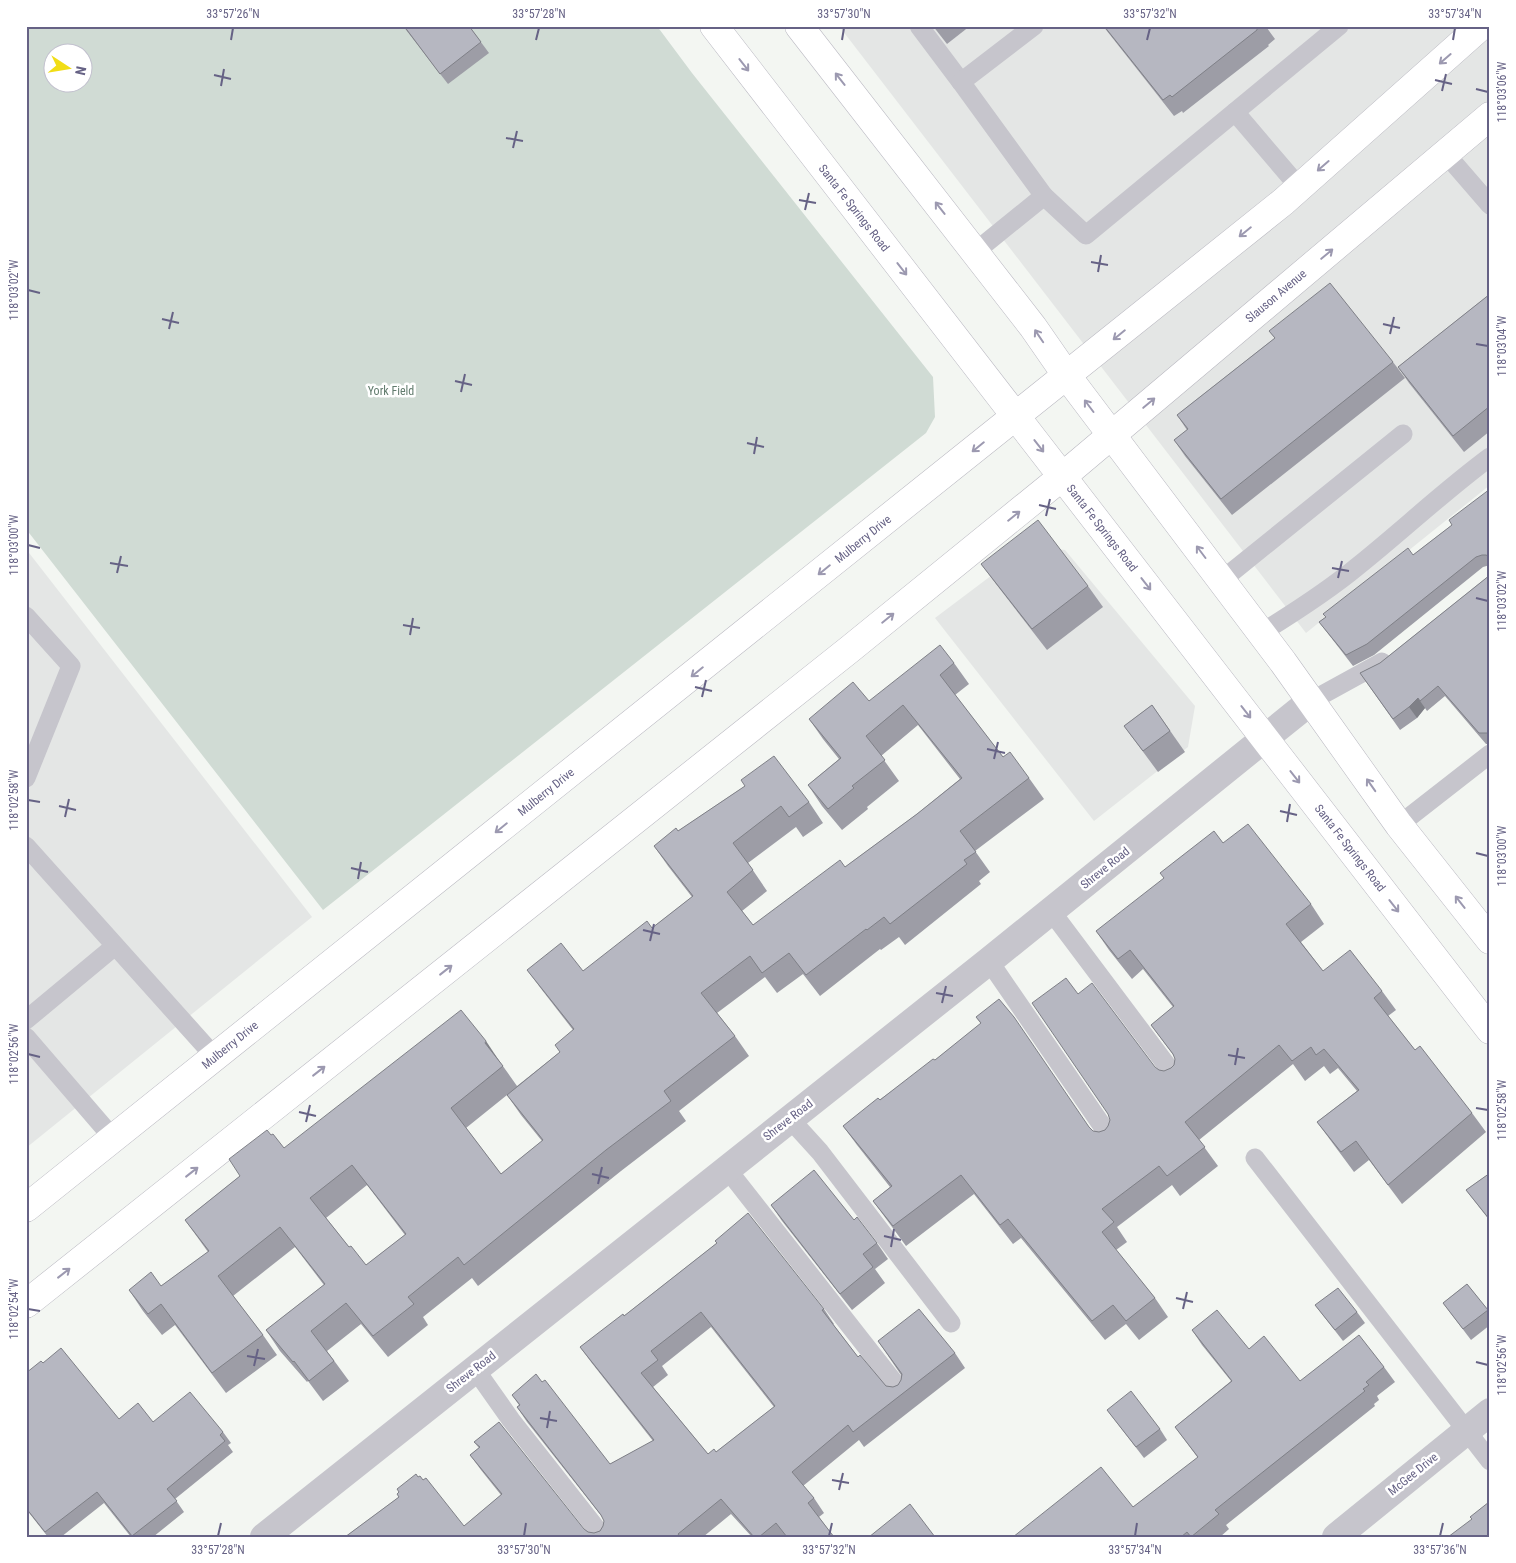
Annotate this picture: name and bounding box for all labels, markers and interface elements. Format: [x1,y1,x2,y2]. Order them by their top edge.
text: 33°57'26"N [206,7,260,21]
text: 33°57'28"N [512,7,566,21]
text: 33°57'30"N [817,7,871,21]
text: 33°57'32"N [1123,7,1177,21]
text: 33°57'34"N [1428,7,1482,21]
north arrow [42,42,92,92]
one-way arrow [1438,53,1451,64]
one-way arrow [738,58,749,71]
text: 118°03'06"W [1495,61,1509,123]
text: N [72,65,89,77]
one-way arrow [835,73,846,86]
one-way arrow [1317,160,1330,172]
street label: Santa Fe Springs Road [816,162,892,254]
one-way arrow [935,201,946,214]
one-way arrow [1239,227,1252,238]
one-way arrow [1320,248,1333,259]
text: 118°03'02"W [7,259,21,321]
one-way arrow [896,262,907,275]
street label: Slauson Avenue [1243,266,1310,326]
text: 118°03'04"W [1495,315,1509,377]
one-way arrow [1034,329,1045,343]
one-way arrow [1113,329,1126,340]
park label: York Field [368,384,414,398]
one-way arrow [1142,398,1155,409]
one-way arrow [1084,400,1095,413]
one-way arrow [1034,439,1045,452]
one-way arrow [972,441,985,452]
street label: Santa Fe Springs Road [1064,482,1140,574]
one-way arrow [1007,510,1020,521]
street label: Mulberry Drive [832,512,894,566]
text: 118°03'00"W [7,514,21,576]
one-way arrow [1195,546,1206,559]
one-way arrow [817,565,830,576]
text: 118°03'02"W [1495,570,1509,632]
one-way arrow [1141,577,1152,590]
one-way arrow [881,613,894,624]
one-way arrow [691,666,704,677]
one-way arrow [1240,705,1251,718]
street label: Mulberry Drive [515,765,577,819]
text: 118°02'58"W [7,769,21,831]
one-way arrow [1290,770,1301,783]
one-way arrow [1365,779,1376,792]
street label: Santa Fe Springs Road [1312,802,1388,894]
one-way arrow [495,822,508,833]
text: 118°03'00"W [1495,825,1509,887]
street label: Shreve Road [1078,844,1132,892]
one-way arrow [1454,896,1465,909]
one-way arrow [1389,899,1400,912]
one-way arrow [439,965,453,975]
street label: Mulberry Drive [199,1018,261,1072]
text: 118°02'56"W [7,1023,21,1085]
one-way arrow [312,1066,325,1077]
text: 118°02'58"W [1495,1079,1509,1141]
street label: Shreve Road [761,1096,815,1144]
one-way arrow [185,1167,198,1178]
one-way arrow [58,1268,71,1279]
text: 118°02'54"W [7,1278,21,1340]
text: 118°02'56"W [1495,1334,1509,1396]
street label: Shreve Road [444,1348,498,1396]
street label: McGee Drive [1385,1450,1441,1498]
text: 33°57'28"N [191,1543,245,1557]
text: 33°57'30"N [497,1543,551,1557]
text: 33°57'32"N [802,1543,856,1557]
text: 33°57'34"N [1108,1543,1162,1557]
text: 33°57'36"N [1413,1543,1467,1557]

